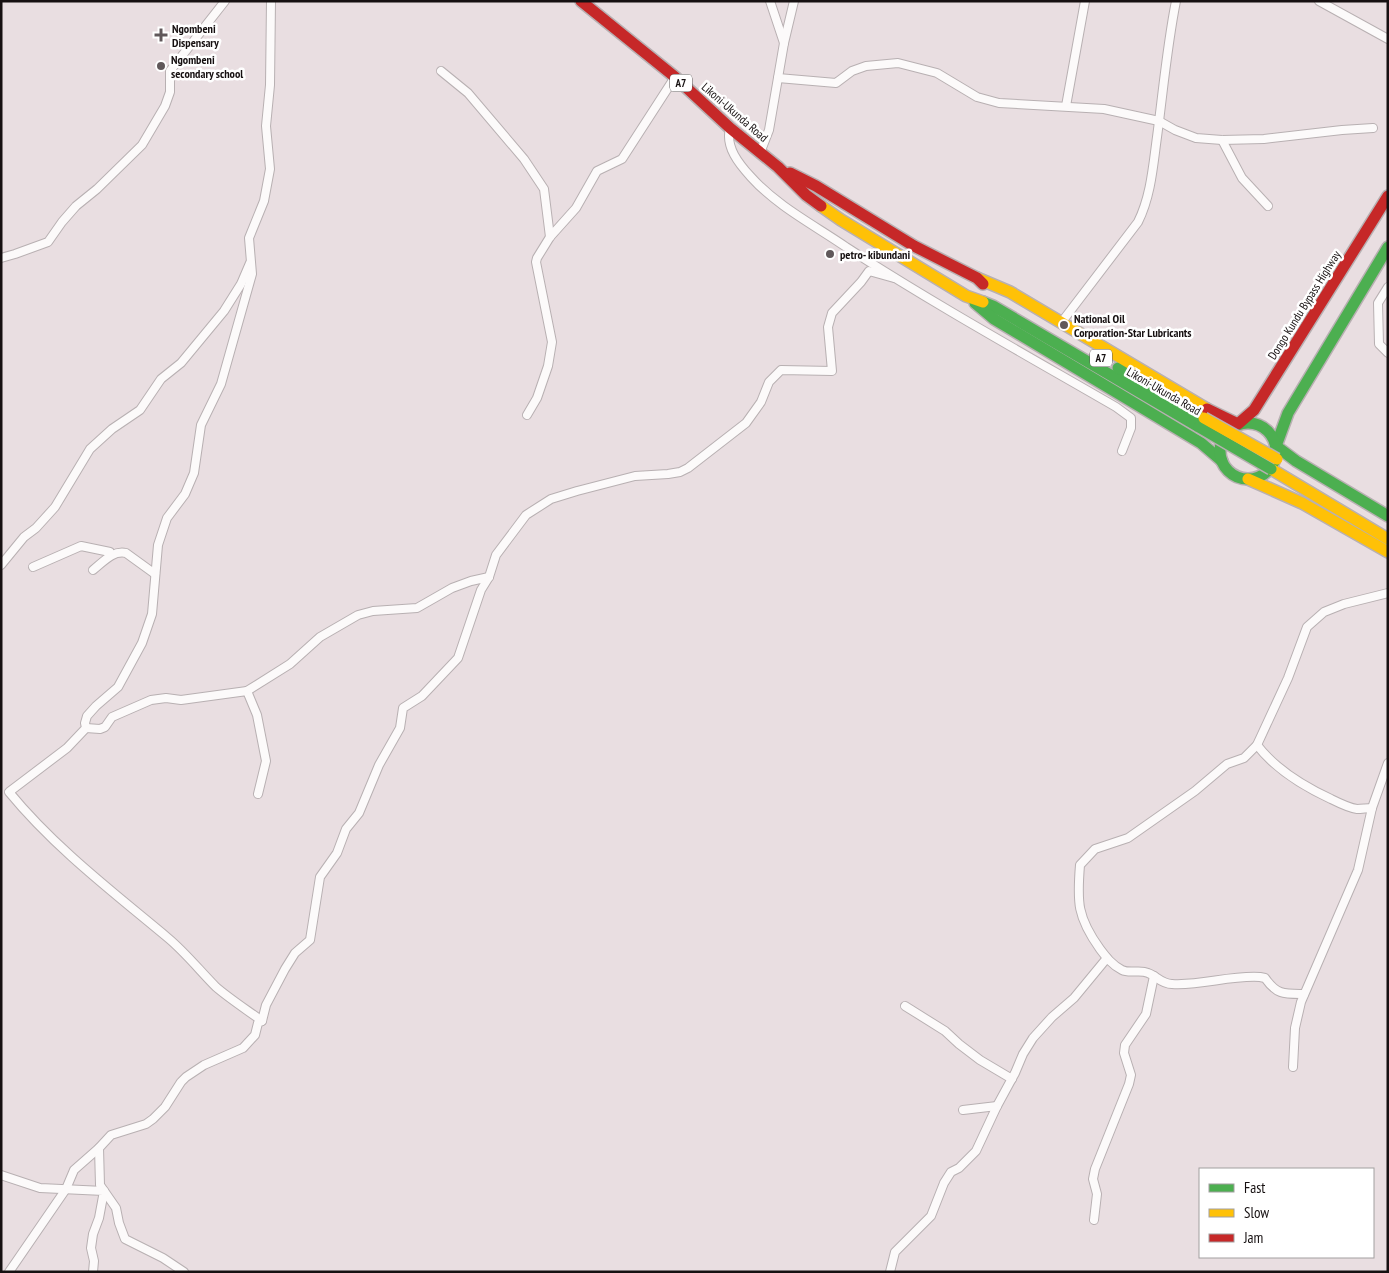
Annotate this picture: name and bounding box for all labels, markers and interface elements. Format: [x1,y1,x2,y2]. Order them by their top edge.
place label: Ngombeni Dispensary [172,21,219,50]
marker: Ngombeni Dispensary [154,28,168,42]
place label: Ngombeni secondary school [171,52,243,81]
marker: Ngombeni secondary school [155,60,167,72]
road number: A7 [670,75,692,92]
street label: Likoni-Ukunda Road [699,79,771,145]
place label: petro- kibundani [840,247,910,262]
street label: Dongo Kundu Bypass Highway [1264,247,1344,362]
marker: petro- kibundani [824,248,836,260]
place label: National Oil Corporation-Star Lubricants [1074,311,1192,340]
marker: National Oil Corporation-Star Lubricants [1058,319,1070,331]
road number: A7 [1090,349,1112,366]
street label: Likoni-Ukunda Road [1124,364,1204,418]
legend [1199,1168,1374,1258]
text: Fast [1244,1178,1265,1197]
text: Slow [1244,1203,1269,1222]
text: Jam [1243,1228,1263,1247]

